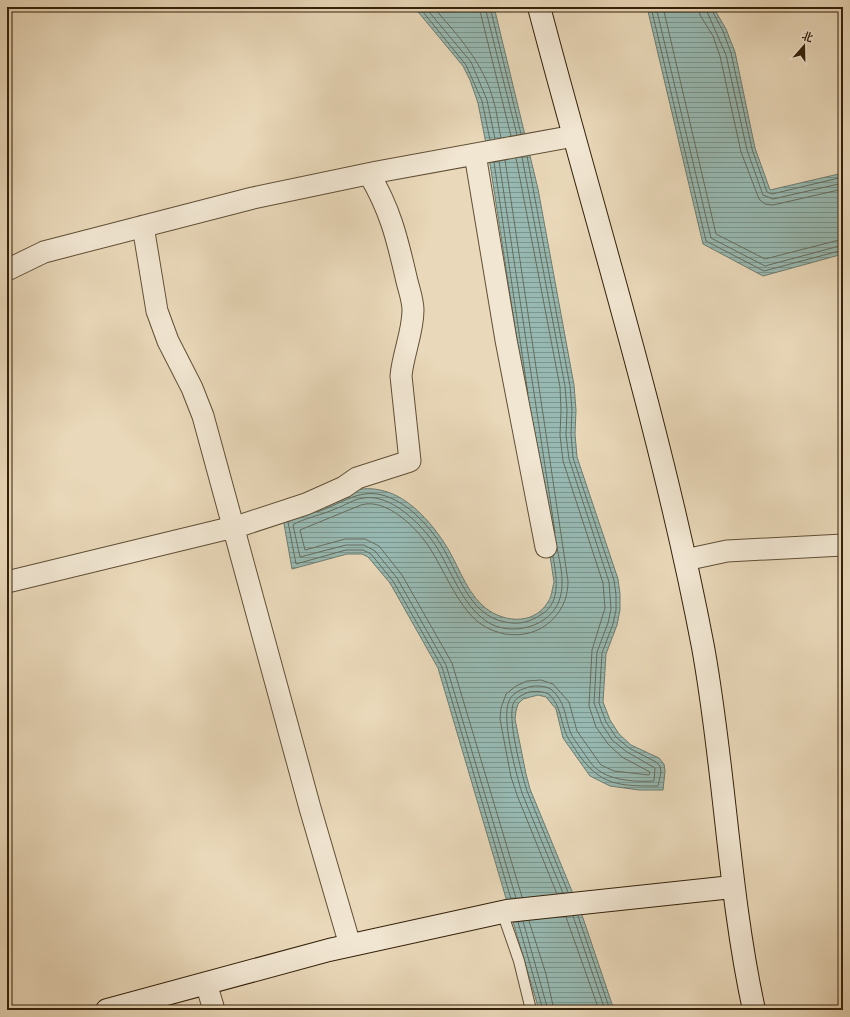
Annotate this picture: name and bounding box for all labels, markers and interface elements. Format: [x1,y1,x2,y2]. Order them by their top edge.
north arrow [784,26,824,66]
text: 北 [800,29,815,46]

